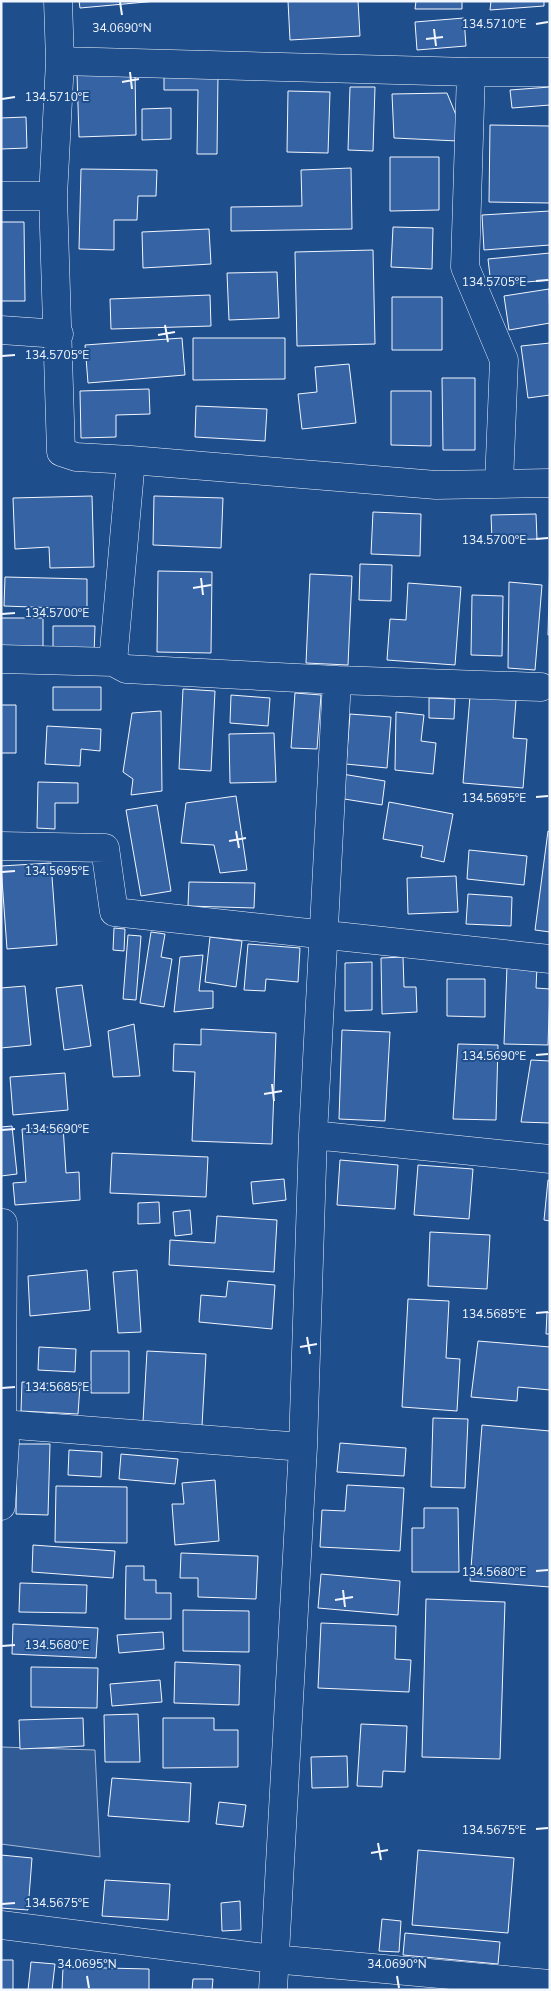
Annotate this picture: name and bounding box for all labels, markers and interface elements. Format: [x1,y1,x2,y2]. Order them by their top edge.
text: 134.5710°E [462,16,526,32]
text: 34.0690°N [92,20,152,36]
text: 134.5710°E [25,89,89,105]
text: 134.5705°E [462,274,526,290]
text: 134.5705°E [25,347,89,363]
text: 134.5700°E [462,532,526,548]
text: 134.5700°E [25,605,89,621]
text: 134.5695°E [462,790,526,806]
text: 134.5695°E [25,863,89,879]
text: 134.5690°E [462,1048,526,1064]
text: 134.5690°E [25,1121,89,1137]
text: 134.5685°E [462,1306,526,1322]
text: 134.5685°E [25,1379,89,1395]
text: 134.5680°E [462,1564,526,1580]
text: 134.5680°E [25,1637,89,1653]
text: 134.5675°E [462,1822,526,1838]
text: 134.5675°E [25,1895,89,1911]
text: 34.0695°N [57,1956,117,1972]
text: 34.0690°N [367,1956,427,1972]

